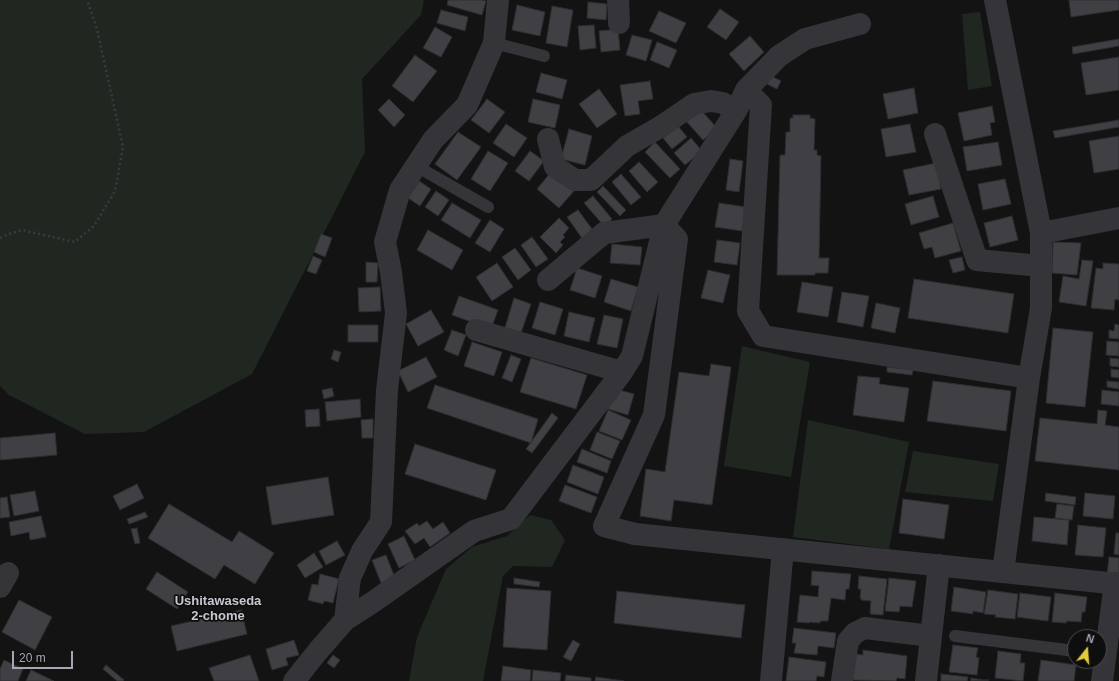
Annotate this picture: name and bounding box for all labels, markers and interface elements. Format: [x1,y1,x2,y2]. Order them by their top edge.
district label: Ushitawaseda 2-chome [175,593,261,624]
north arrow [1067,629,1107,669]
text: N [1085,632,1096,645]
scale bar [14,643,75,669]
text: 20 m [19,651,46,665]

